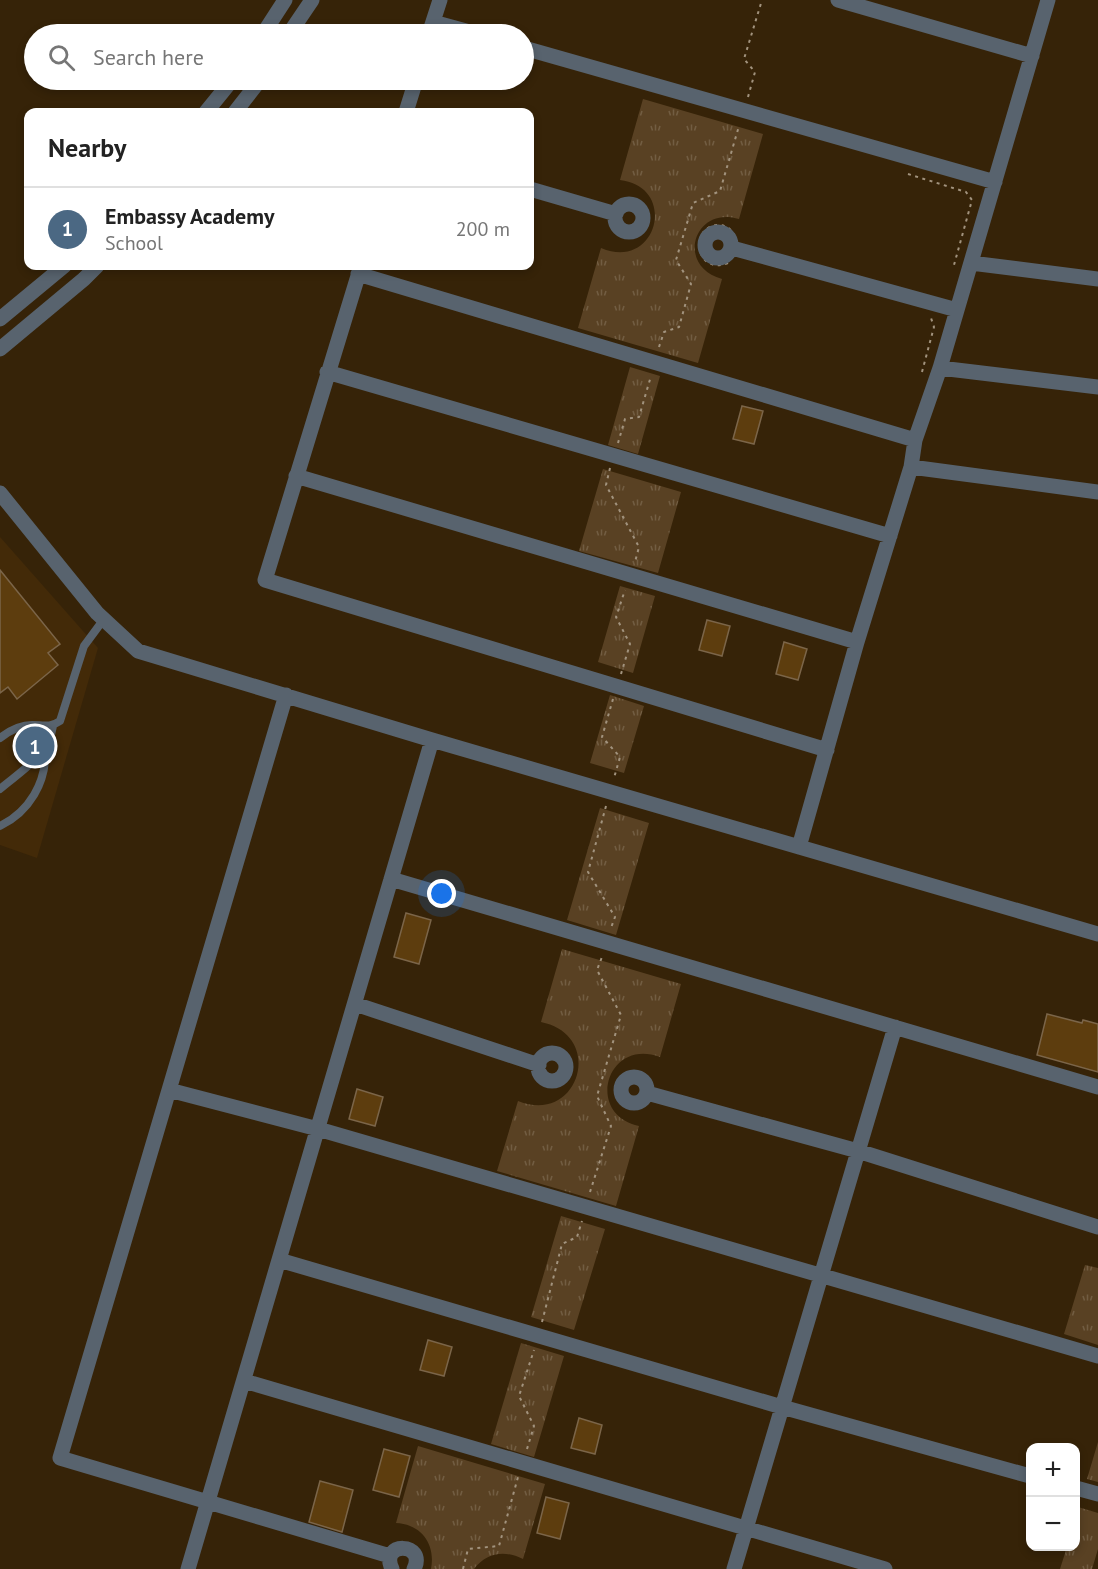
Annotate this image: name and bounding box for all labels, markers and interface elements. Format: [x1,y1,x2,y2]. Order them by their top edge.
search box [24,24,534,90]
icon: search [45,41,78,74]
text: Search here [93,43,204,71]
text: Nearby [48,131,126,164]
text: Embassy Academy [105,202,274,230]
text: 1 [62,216,73,242]
text: 200 m [456,216,510,242]
text: School [105,230,163,256]
pin: 1 [15,724,54,768]
your location [427,879,456,908]
map controls [1026,1443,1080,1551]
button: + [1026,1443,1080,1497]
button: − [1026,1497,1080,1551]

